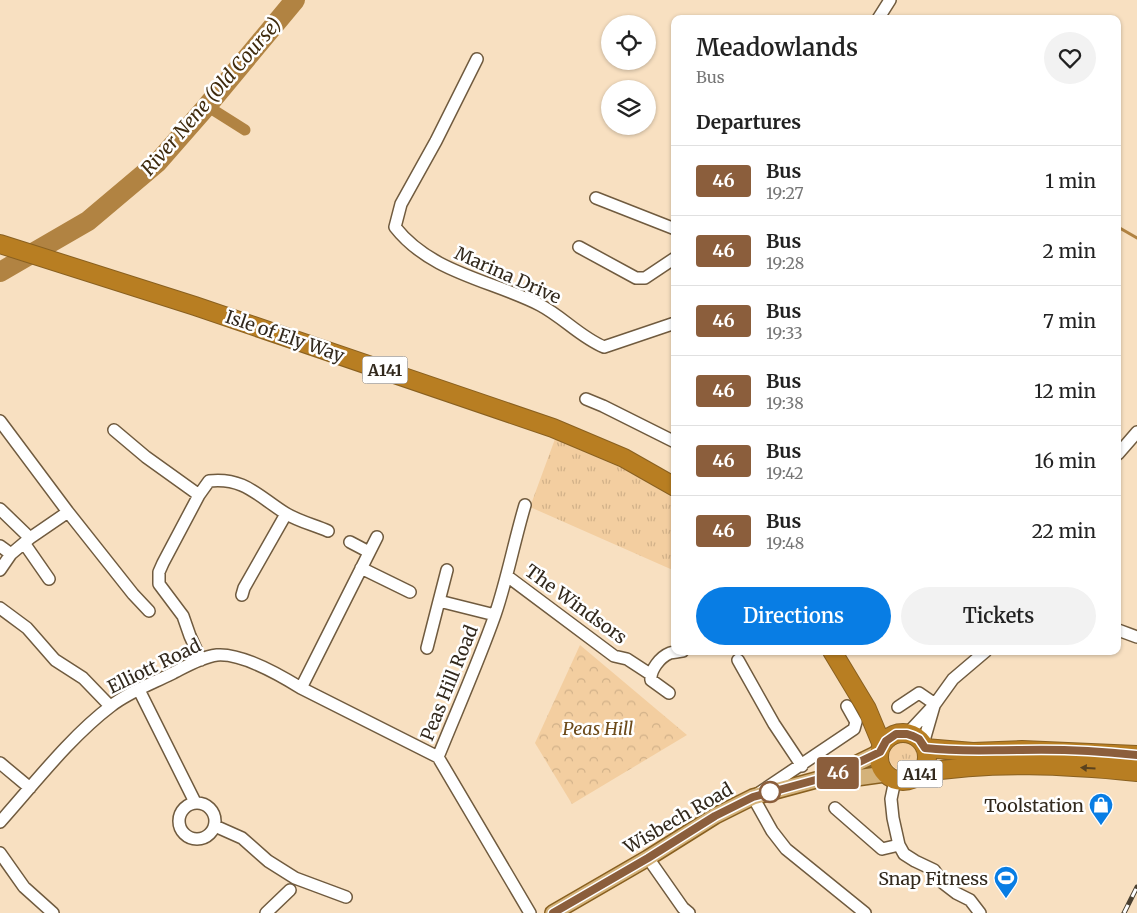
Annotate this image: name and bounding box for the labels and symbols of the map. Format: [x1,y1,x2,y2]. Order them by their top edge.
water label: River Nene (Old Course) [136,12,286,180]
street label: Marina Drive [451,241,565,309]
street label: Isle of Ely Way [222,305,348,367]
road number: A141 [362,356,408,384]
street label: The Windsors [520,559,632,649]
street label: Peas Hill Road [415,622,483,744]
street label: Elliott Road [104,633,205,698]
park label: Peas Hill [563,717,633,740]
line badge: 46 [816,757,860,789]
road number: A141 [898,761,942,788]
one-way arrow [1080,763,1096,771]
street label: Wisbech Road [619,777,737,859]
unlabelled marker [759,781,781,803]
shop icon: Toolstation [1088,792,1114,826]
place label: Toolstation [984,794,1084,817]
sports icon: Snap Fitness [993,865,1019,899]
place label: Snap Fitness [878,867,988,890]

